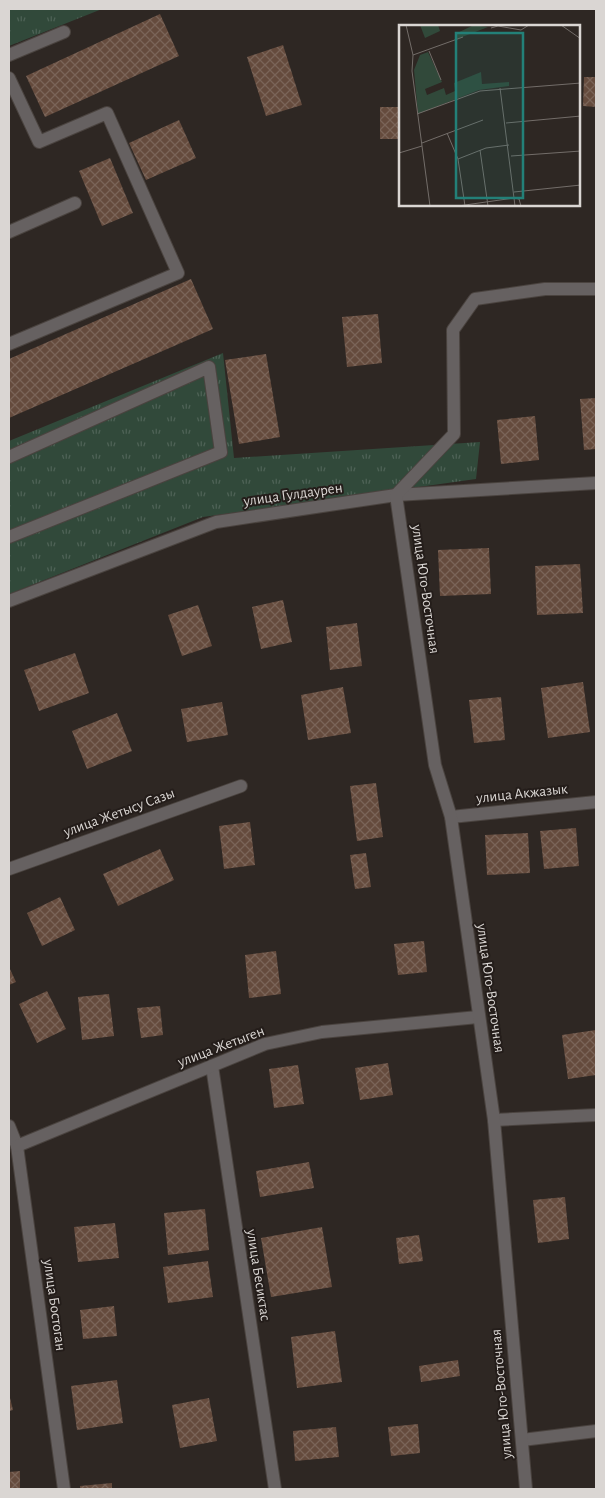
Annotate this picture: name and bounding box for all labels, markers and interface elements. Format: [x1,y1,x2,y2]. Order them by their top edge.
inset map [399,25,580,206]
street label: улица Гулдаурен [242,480,344,509]
street label: улица Юго-Восточная [409,522,442,655]
street label: улица Акжазык [475,781,569,806]
street label: улица Жетысу Сазы [61,785,177,840]
street label: улица Юго-Восточная [474,921,507,1054]
street label: улица Жетыген [175,1023,267,1070]
street label: улица Бесиктас [244,1227,273,1322]
street label: улица Бостоган [41,1257,68,1352]
street label: улица Юго-Восточная [488,1328,515,1461]

